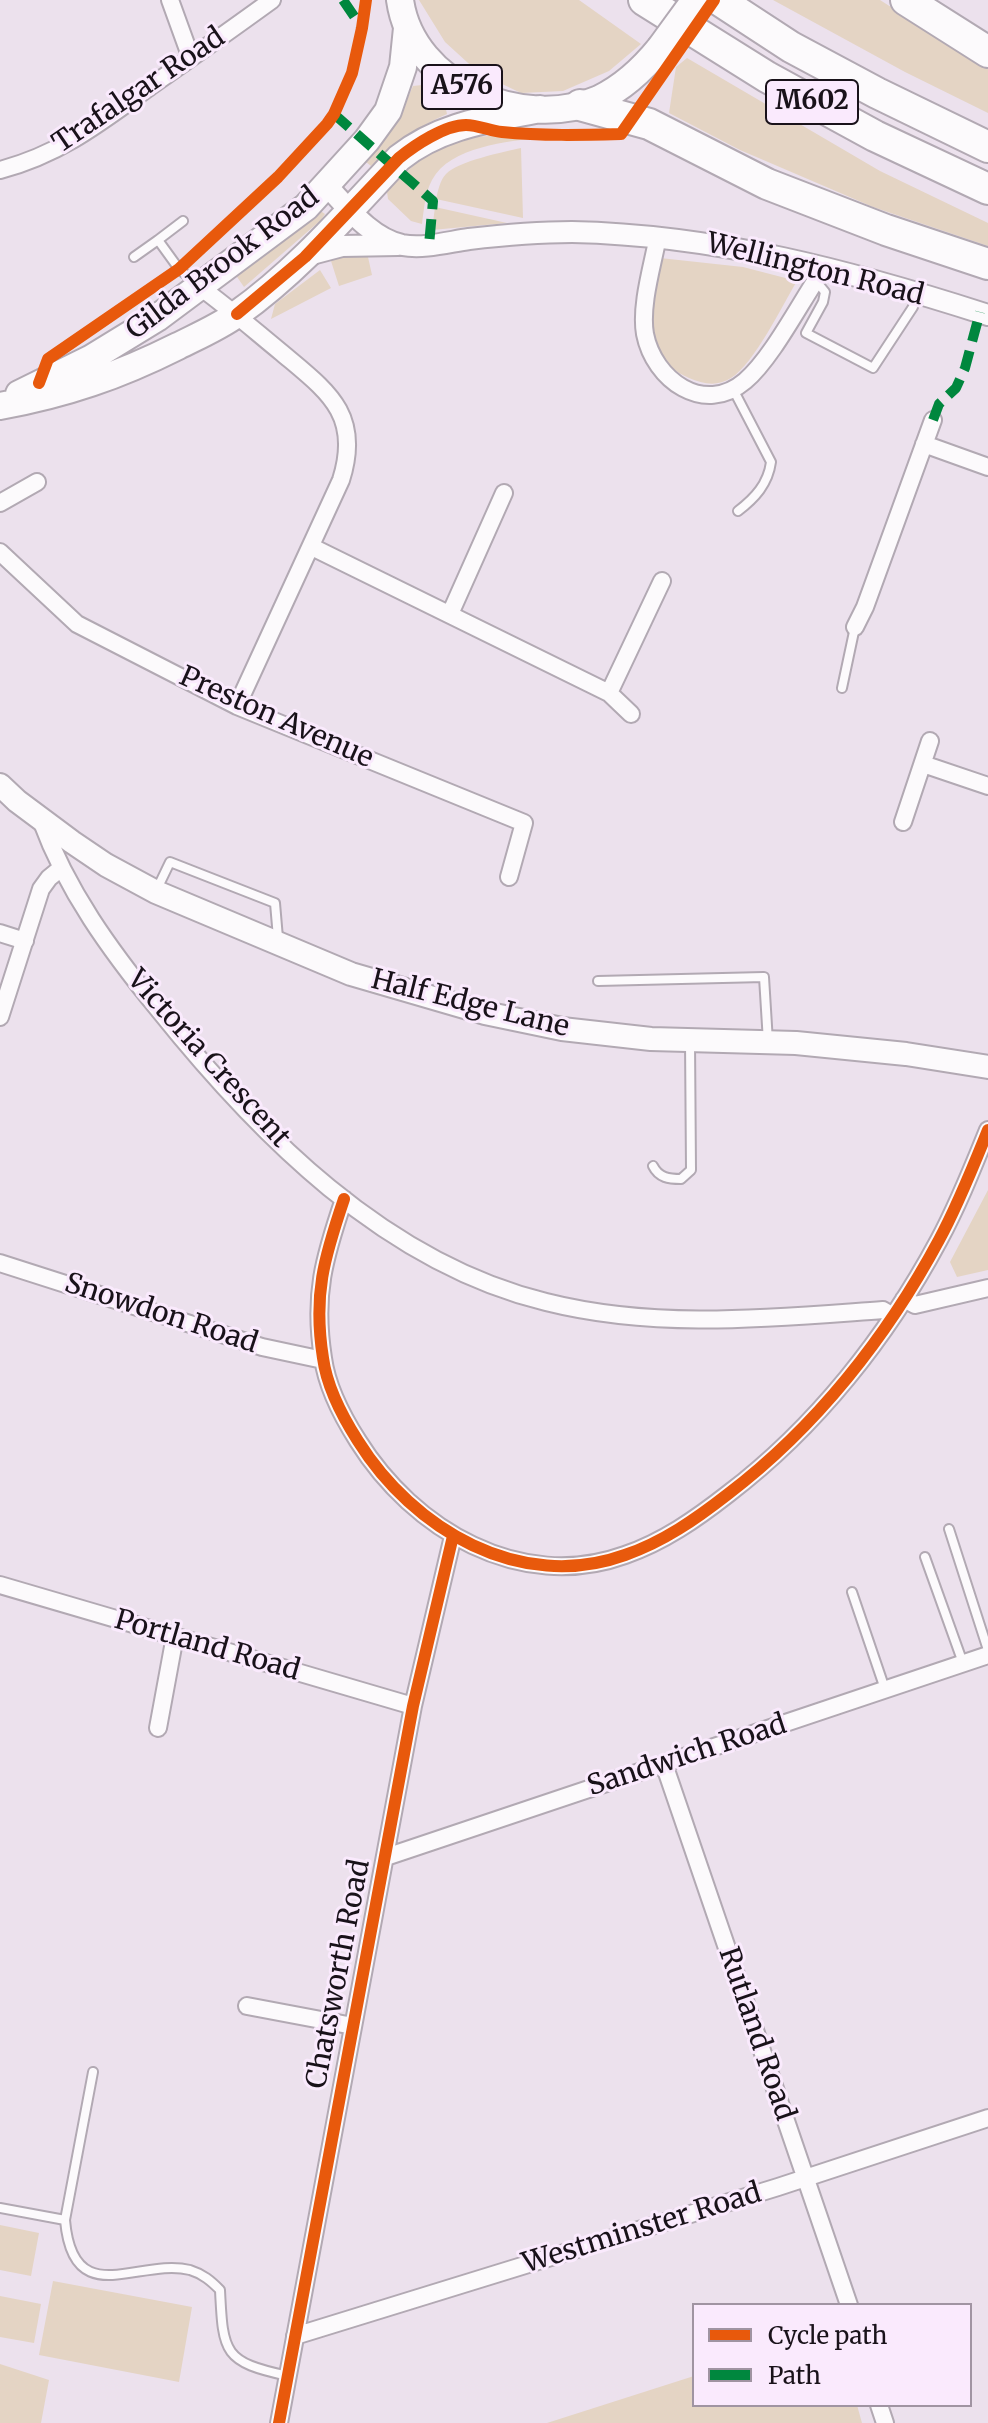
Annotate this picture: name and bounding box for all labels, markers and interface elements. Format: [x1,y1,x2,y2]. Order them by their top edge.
street label: Trafalgar Road [47,21,231,161]
road number: A576 [422,65,502,109]
road number: M602 [766,80,858,124]
street label: Gilda Brook Road [120,181,326,347]
street label: Wellington Road [703,227,927,313]
street label: Preston Avenue [174,660,378,776]
street label: Victoria Crescent [119,963,297,1155]
street label: Half Edge Lane [368,963,572,1045]
street label: Snowdon Road [60,1267,262,1361]
street label: Portland Road [111,1604,303,1688]
street label: Sandwich Road [583,1708,791,1804]
street label: Chatsworth Road [300,1857,378,2091]
street label: Rutland Road [711,1943,801,2125]
street label: Westminster Road [519,2177,765,2281]
legend [692,2303,972,2407]
text: Cycle path [768,2320,887,2351]
text: Path [768,2360,821,2391]

